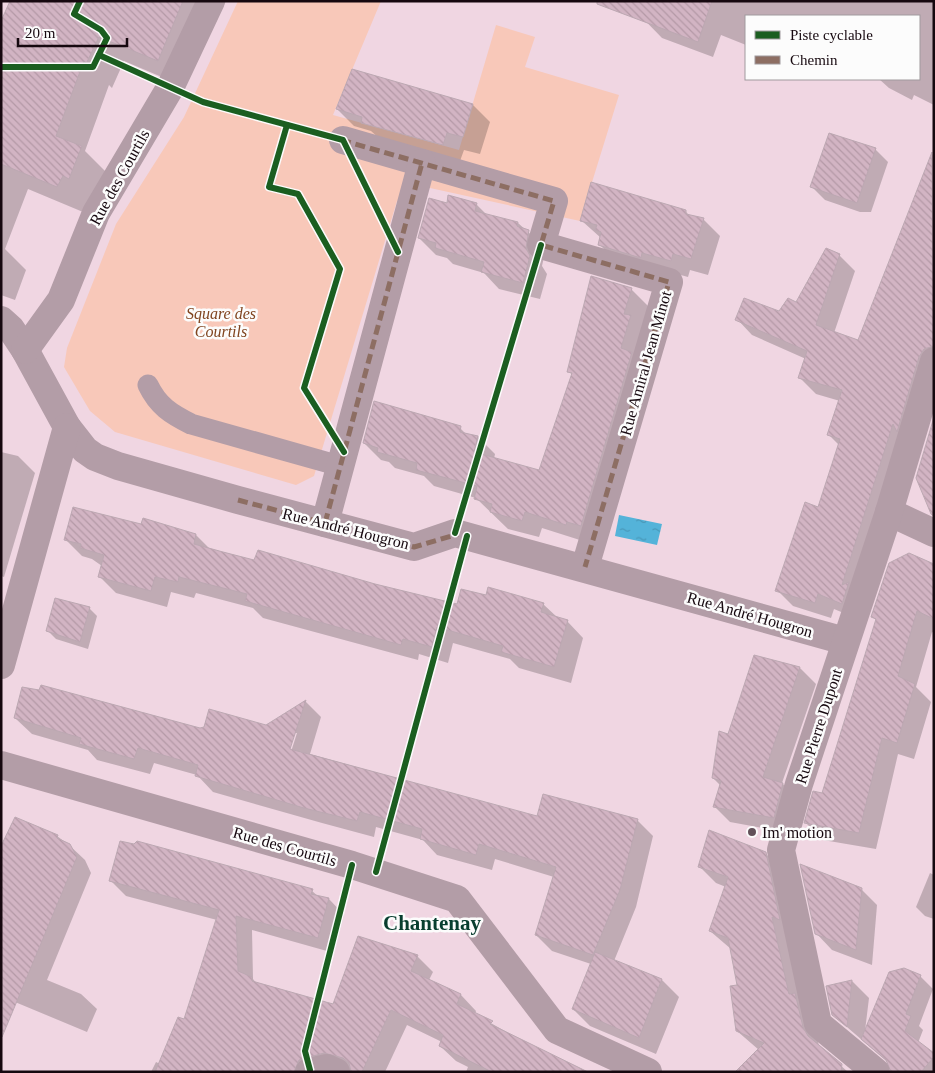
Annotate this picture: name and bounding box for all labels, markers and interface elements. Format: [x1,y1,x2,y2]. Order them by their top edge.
scale bar [18,15,126,47]
legend [745,15,920,80]
text: 20 m [25,25,56,41]
text: Piste cyclable [790,27,873,43]
text: Chemin [790,52,838,68]
street label: Rue des Courtils [86,126,153,228]
street label: Rue Amiral Jean Minot [617,288,674,437]
park label: Square des Courtils [186,305,256,340]
street label: Rue André Hougron [281,505,411,553]
street label: Rue André Hougron [685,588,815,641]
street label: Rue Pierre Dupont [792,666,846,786]
street label: Rue des Courtils [231,824,338,869]
place label: Im' motion [762,824,832,841]
marker: Im' motion [746,826,758,838]
district label: Chantenay [383,911,482,935]

